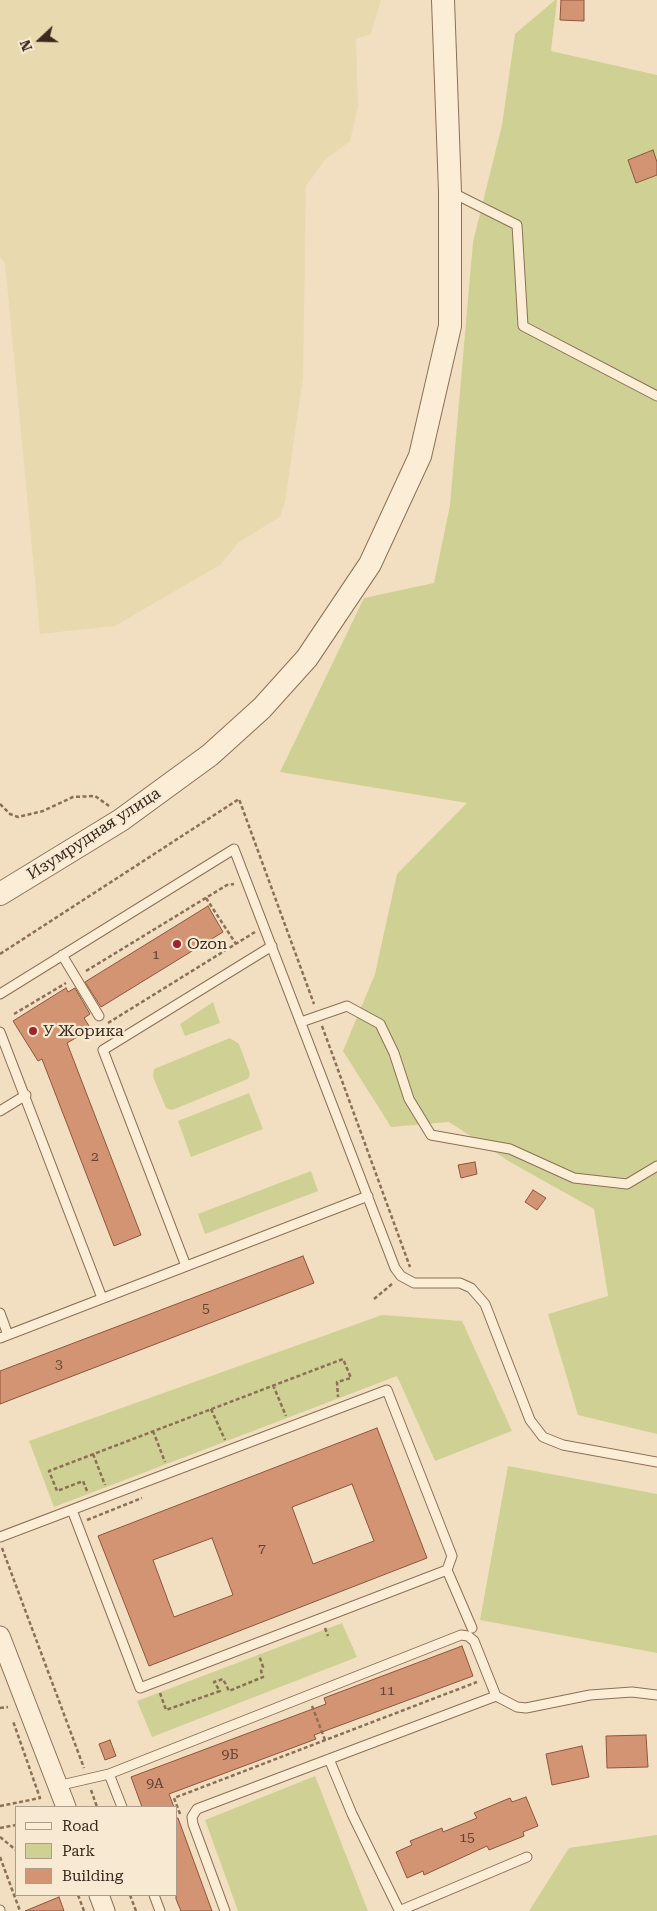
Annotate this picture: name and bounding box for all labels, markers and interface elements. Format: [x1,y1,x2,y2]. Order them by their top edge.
north arrow [15,15,65,65]
text: N [17,37,35,53]
street label: Изумрудная улица [24,784,164,884]
place label: Ozon [187,934,227,954]
marker: Ozon [171,938,183,950]
house number: 1 [152,947,160,963]
place label: У Жорика [43,1021,124,1041]
marker: У Жорика [27,1025,39,1037]
house number: 2 [91,1149,99,1165]
house number: 5 [202,1301,210,1317]
house number: 3 [55,1357,63,1373]
house number: 7 [258,1541,266,1557]
house number: 11 [379,1683,395,1699]
house number: 9Б [222,1747,238,1763]
house number: 9А [146,1776,164,1792]
legend [15,1806,178,1896]
text: Road [62,1817,99,1835]
house number: 15 [459,1830,475,1846]
text: Park [62,1842,95,1860]
text: Building [62,1867,123,1885]

